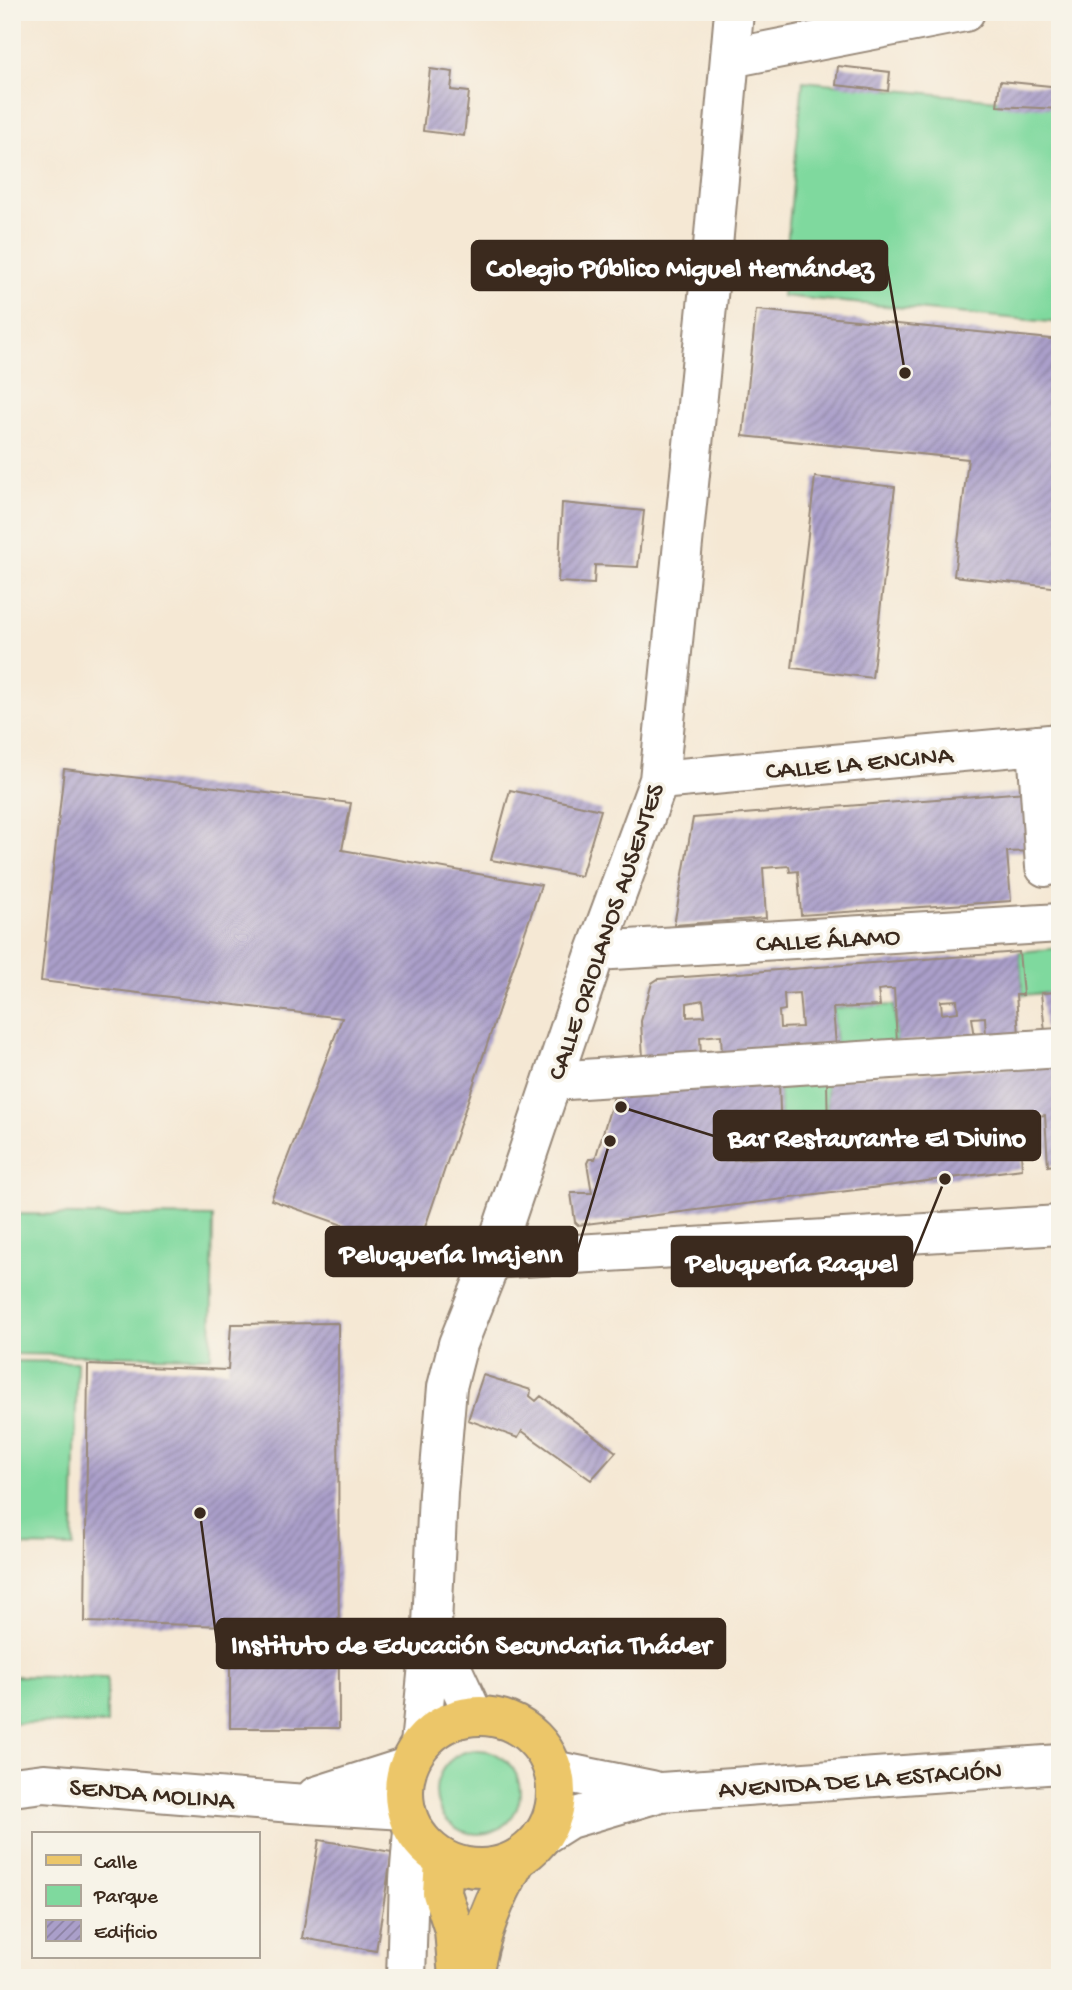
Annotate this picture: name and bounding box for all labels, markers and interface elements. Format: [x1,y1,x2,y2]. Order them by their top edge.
callout: Colegio Público Miguel Hernández [472,241,887,290]
text: Colegio Público Miguel Hernández [486,254,875,287]
street label: CALLE LA ENCINA [765,742,956,789]
street label: CALLE ORIOLANOS AUSENTES [543,779,674,1085]
street label: CALLE ÁLAMO [755,923,902,962]
callout: Bar Restaurante El Divino [714,1111,1040,1160]
text: Bar Restaurante El Divino [727,1124,1026,1157]
callout: Peluquería Imajenn [326,1227,577,1276]
callout: Peluquería Raquel [672,1237,912,1286]
text: Peluquería Imajenn [337,1240,563,1273]
text: Peluquería Raquel [684,1249,898,1282]
callout: Instituto de Educación Secundaria Tháder [217,1619,725,1668]
text: Instituto de Educación Secundaria Tháder [231,1631,714,1664]
street label: AVENIDA DE LA ESTACIÓN [717,1757,1003,1808]
street label: SENDA MOLINA [68,1774,237,1819]
legend [32,1832,259,1958]
text: Calle [94,1852,138,1877]
text: Parque [93,1886,159,1911]
text: Edificio [94,1922,158,1947]

